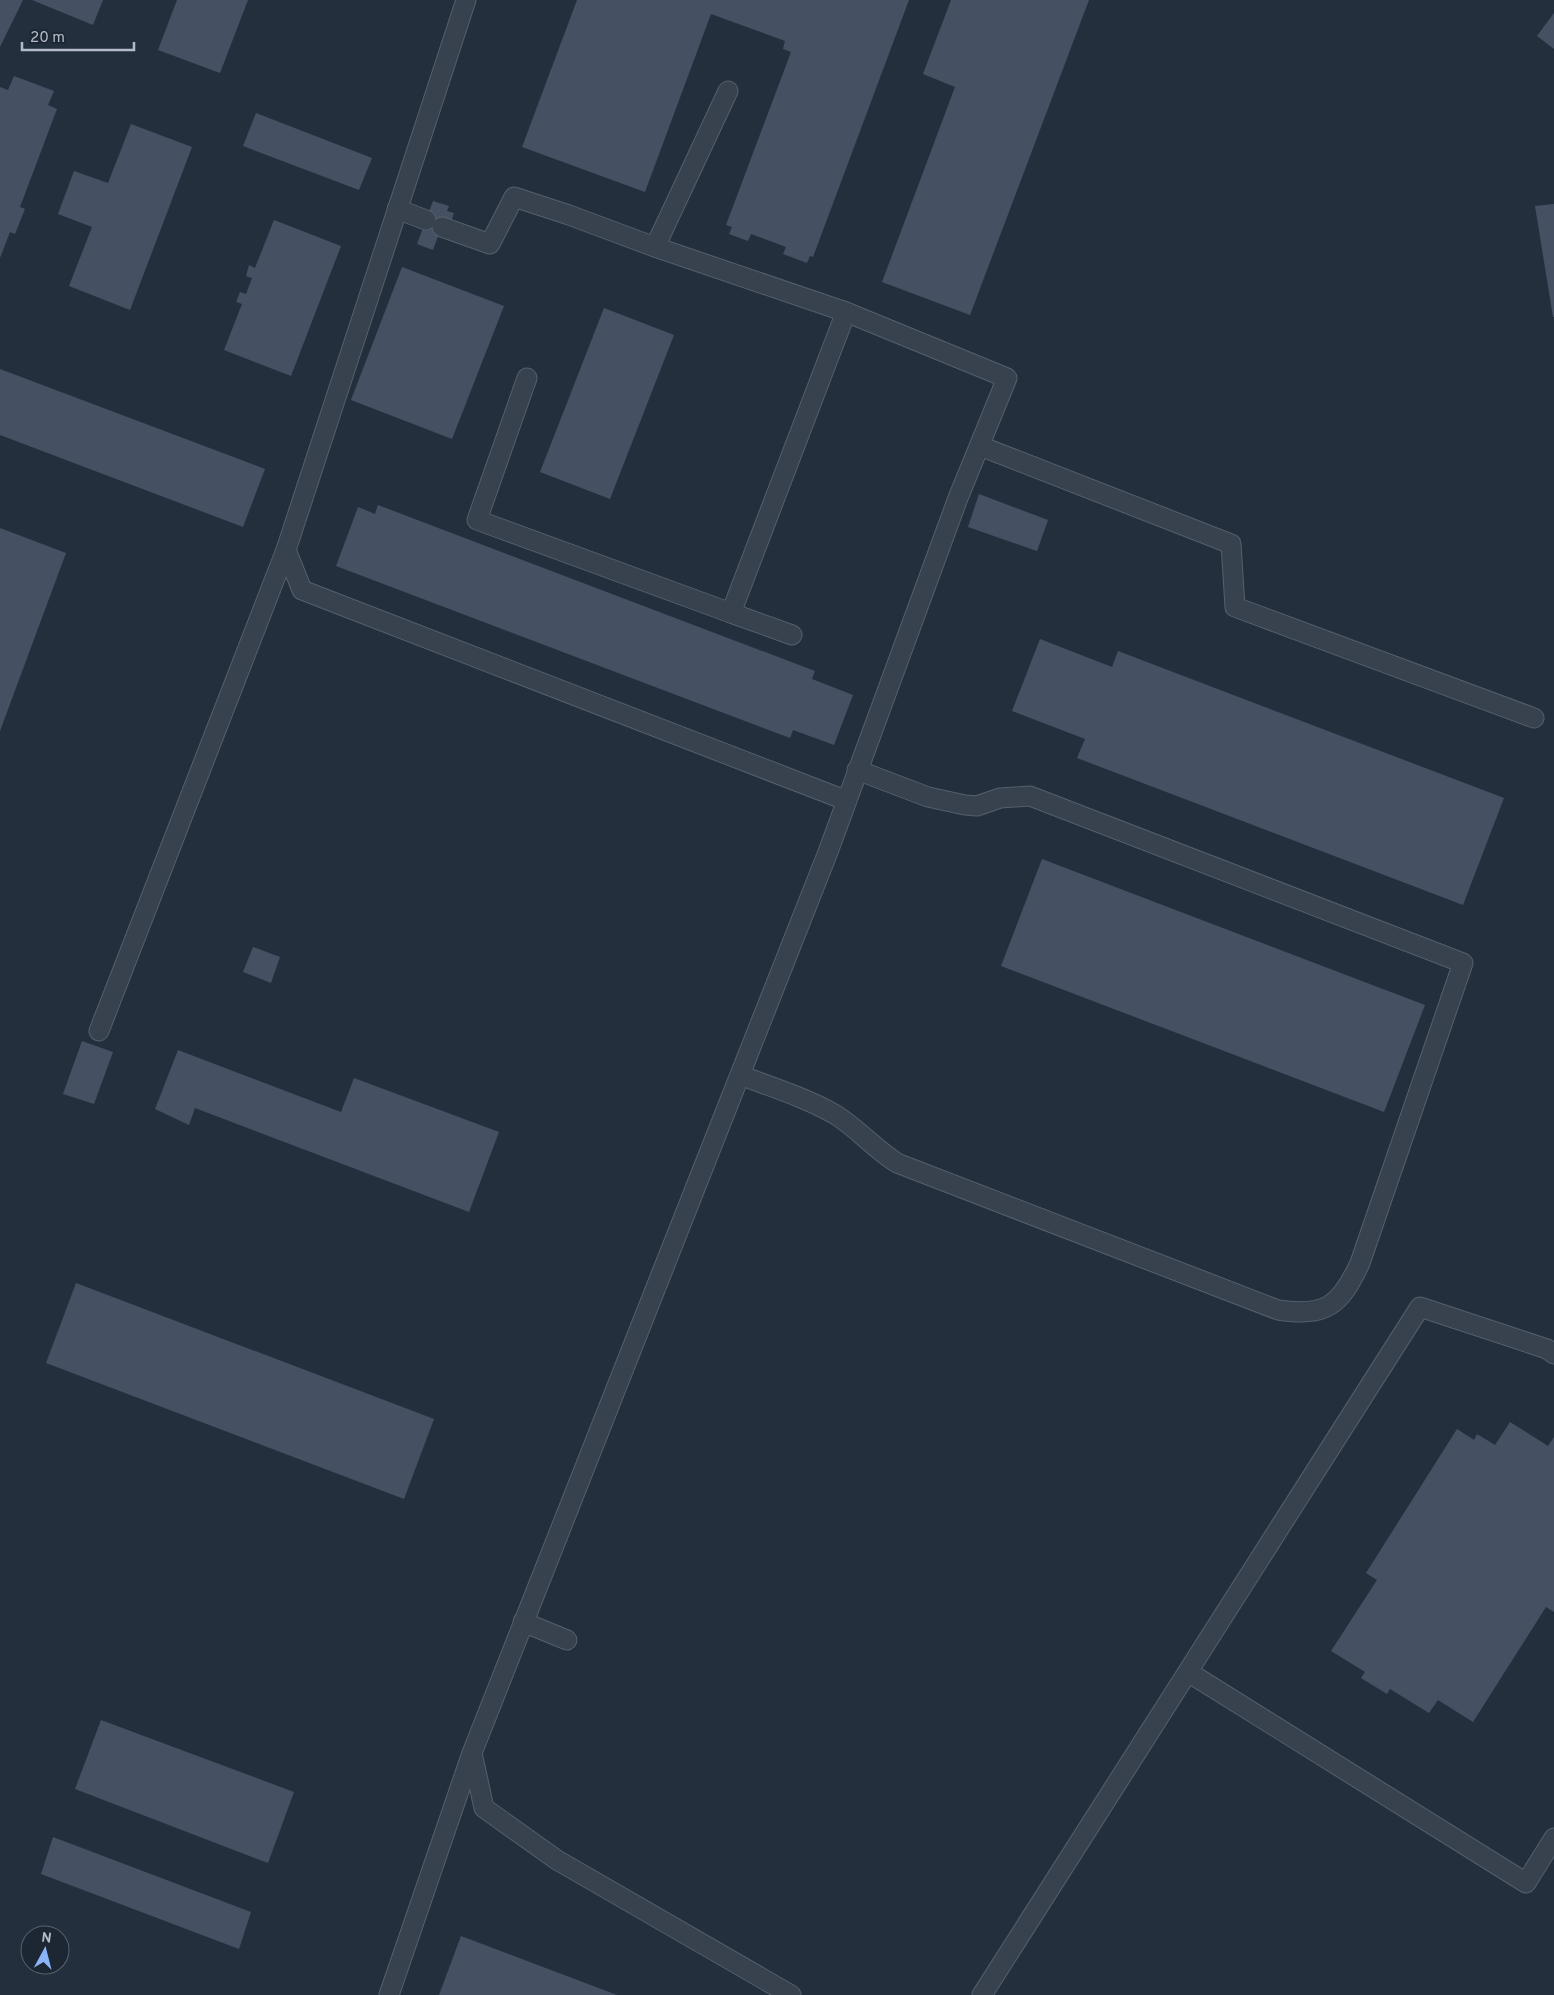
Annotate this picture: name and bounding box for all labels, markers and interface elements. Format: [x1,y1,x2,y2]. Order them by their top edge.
scale bar [22,20,135,52]
text: 20 m [30,29,65,48]
north arrow [20,1925,70,1975]
text: N [40,1930,52,1948]

